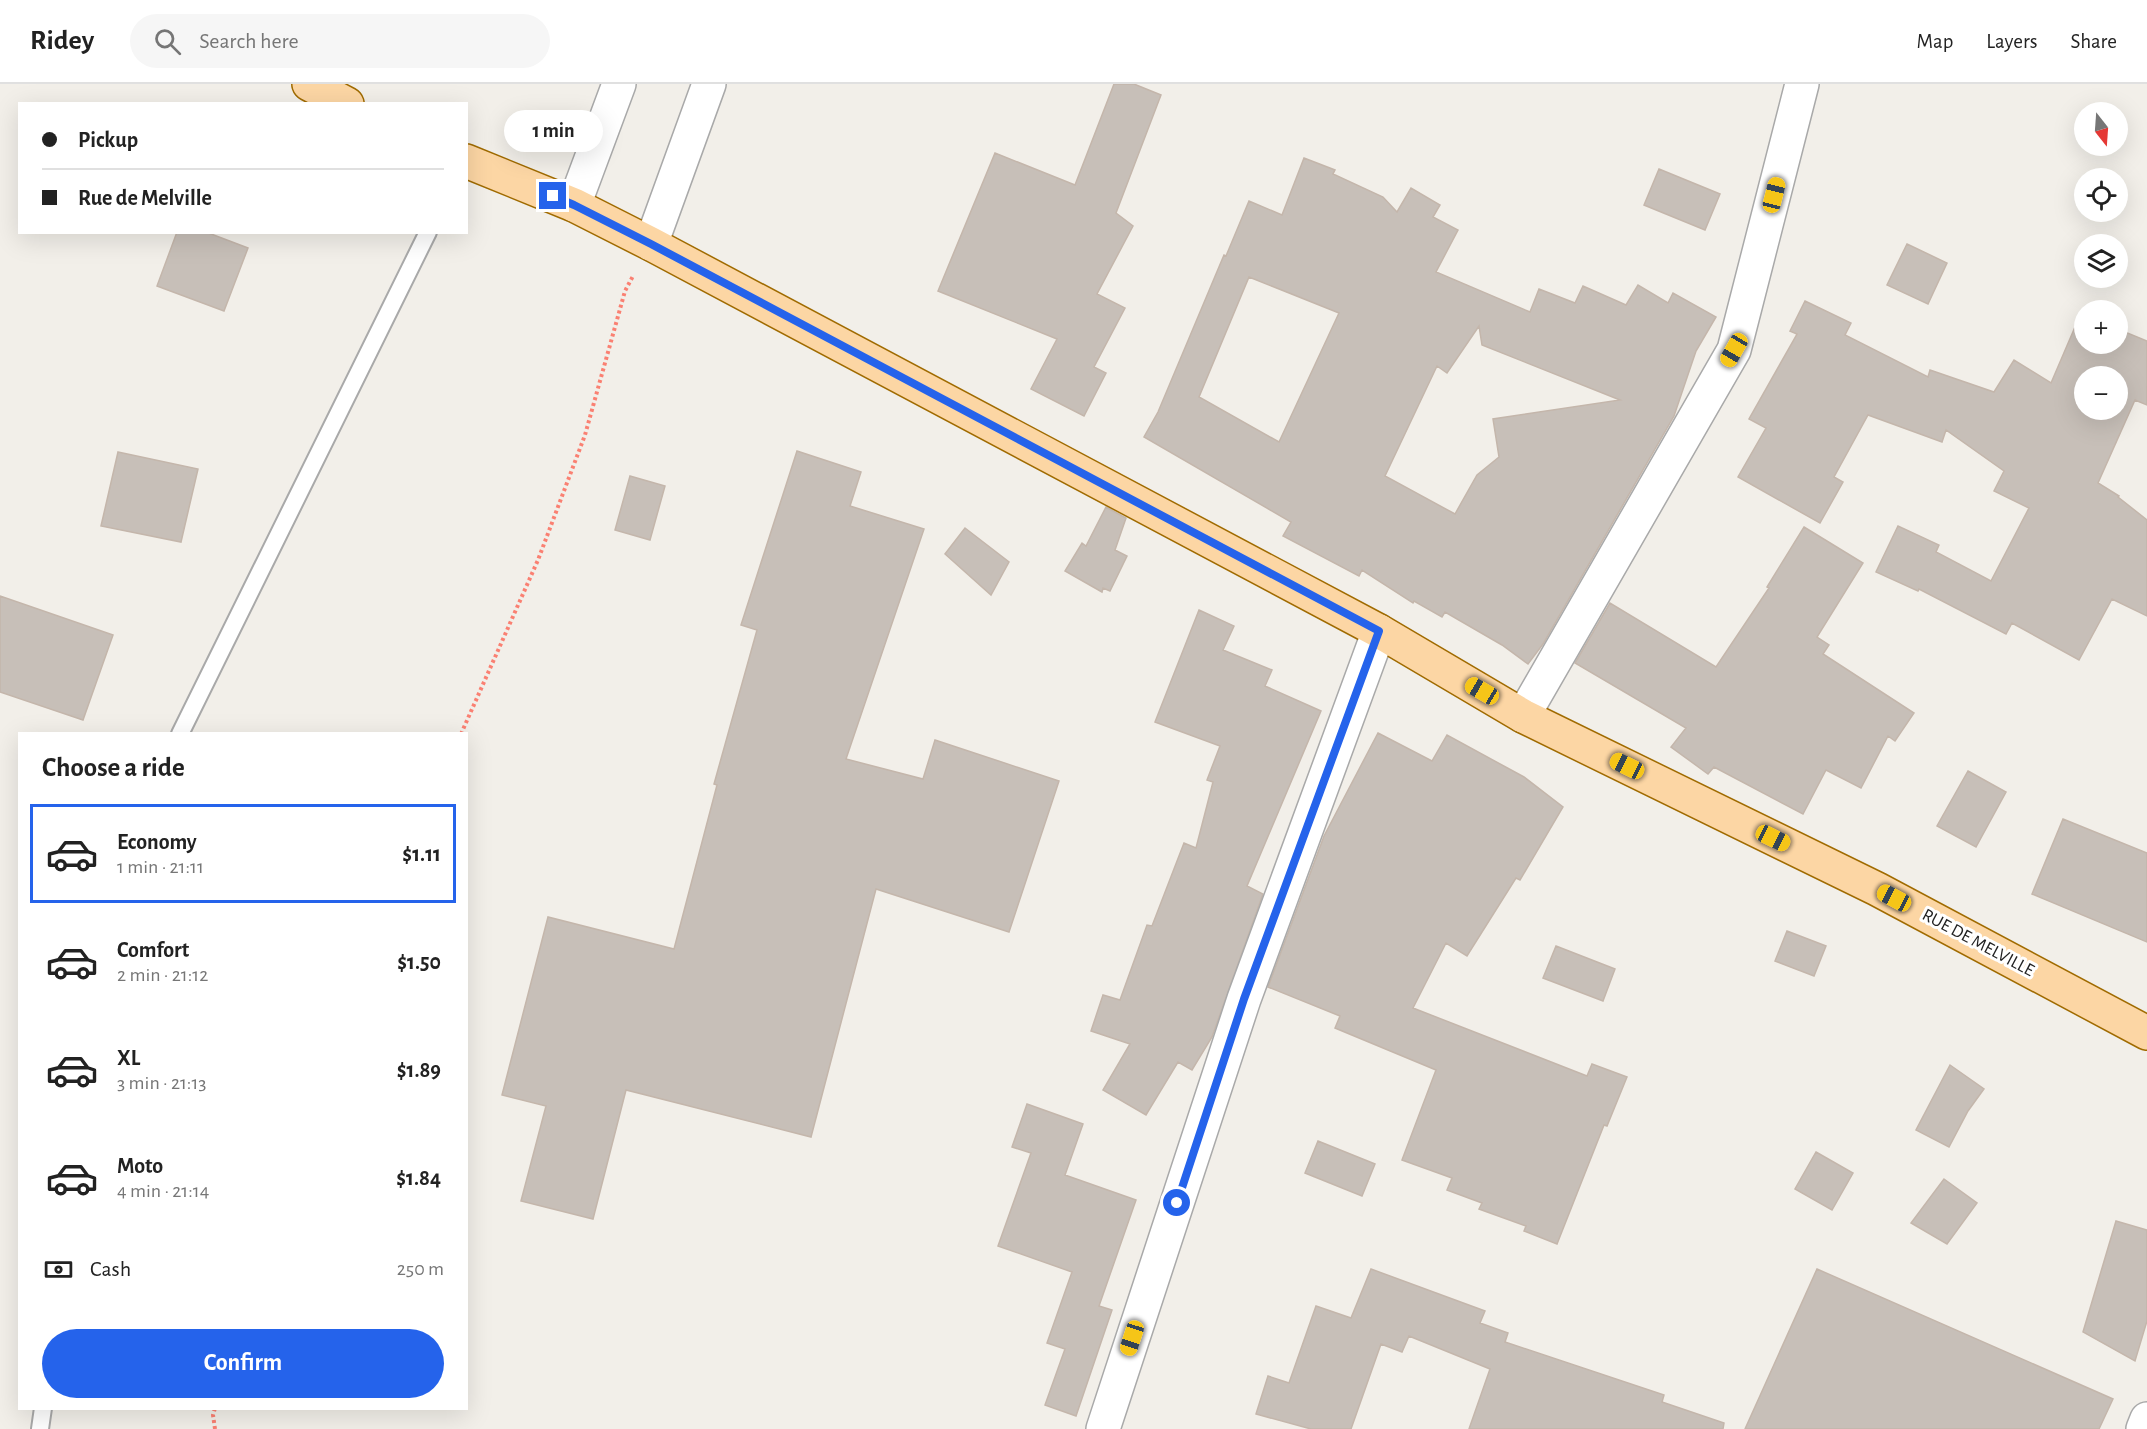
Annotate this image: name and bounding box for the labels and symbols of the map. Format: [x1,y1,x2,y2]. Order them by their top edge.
north arrow [2074,102,2128,156]
callout: 1 min [504,109,602,151]
car [1761,175,1787,215]
route end [539,182,566,209]
car [1717,330,1751,370]
car [1462,674,1502,708]
car [1607,750,1647,782]
car [1753,822,1793,854]
car [1874,882,1914,914]
street label: RUE DE MELVILLE [1919,906,2037,980]
route start [1163,1189,1190,1216]
car [1118,1318,1146,1358]

